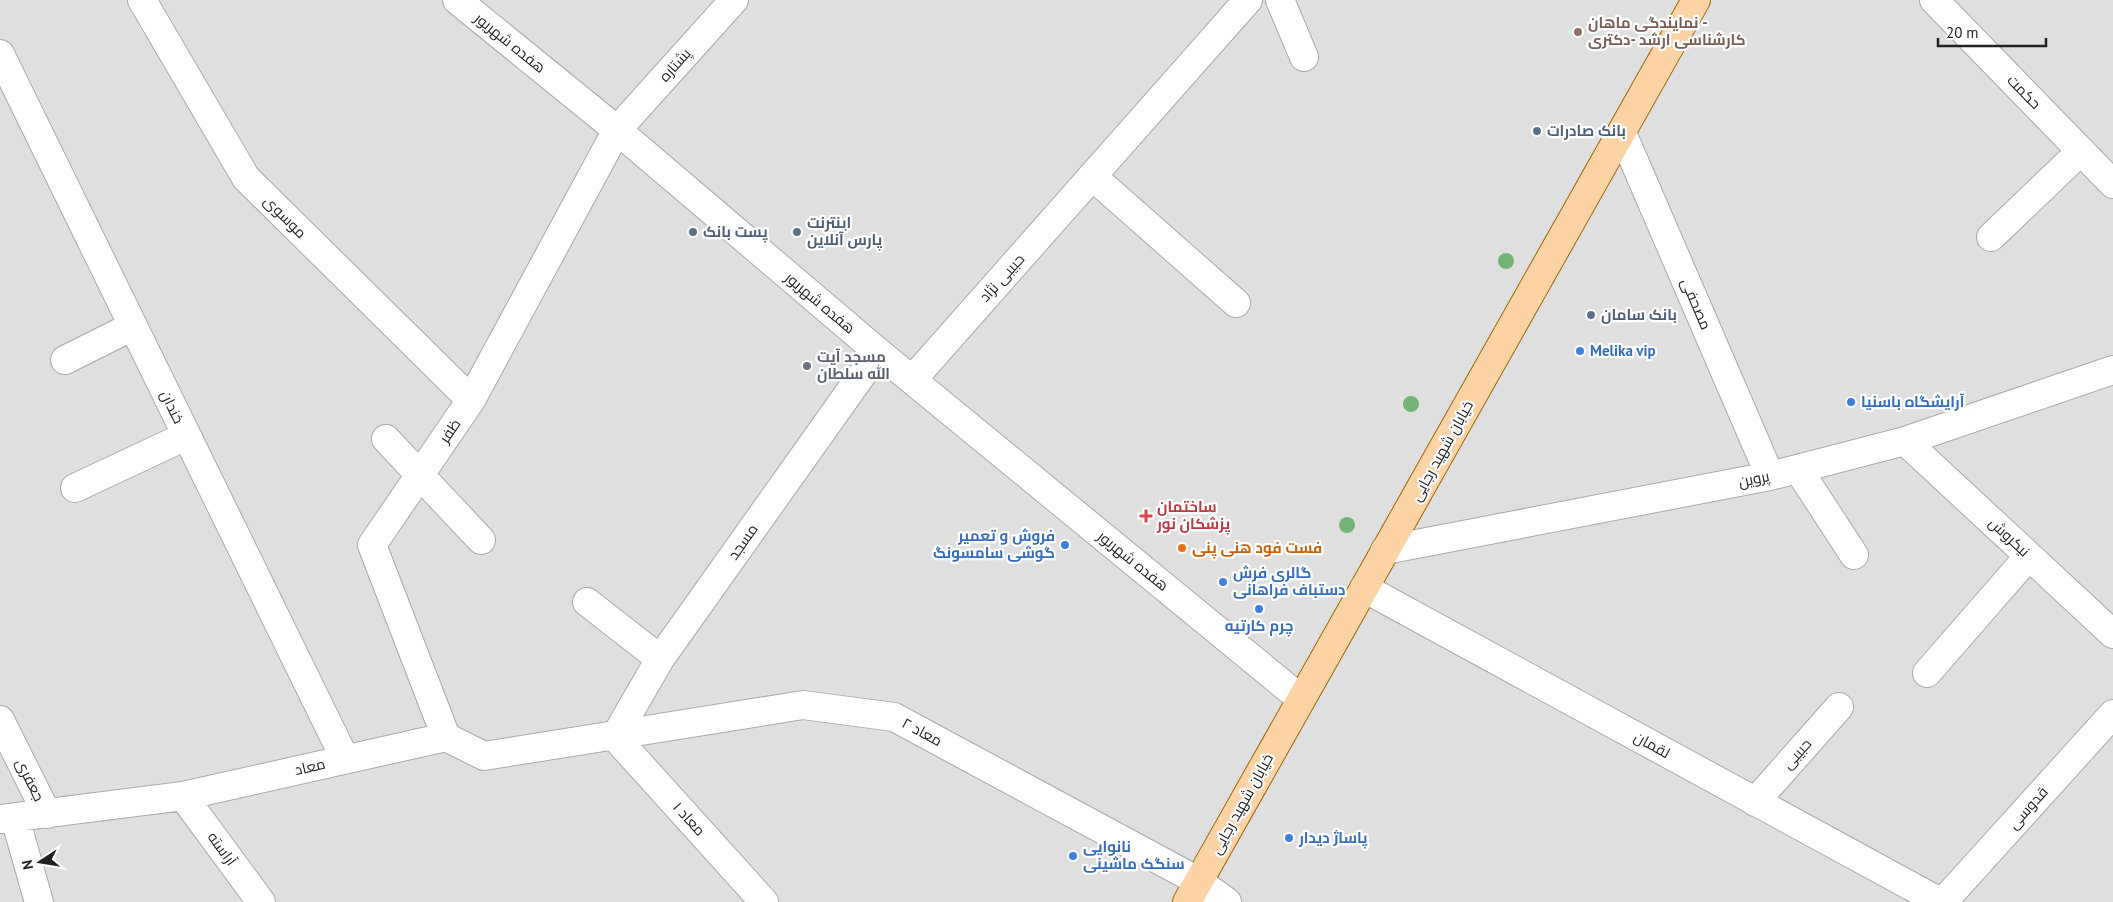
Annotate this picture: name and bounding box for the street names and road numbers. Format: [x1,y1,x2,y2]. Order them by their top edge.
street label: هفده شهریور [470,8,550,78]
street label: پشتاره [655,44,695,86]
street label: حکمت [2003,70,2045,113]
street label: موسوی [259,191,311,243]
street label: حبیبی نژاد [975,250,1029,306]
street label: هفده شهریور [780,267,859,338]
street label: مصحفی [1676,275,1716,333]
street label: خندان [155,387,189,427]
street label: خیابان شهید رجایی [1406,397,1478,505]
street label: ظفر [434,415,465,447]
street label: پروین [1737,466,1771,492]
street label: نیکروش [1984,513,2034,561]
street label: مسجد [723,520,762,563]
street label: هفده شهریور [1093,526,1173,596]
street label: معاد ۲ [899,713,946,750]
street label: لقمان [1630,727,1674,763]
street label: حبیبی [1778,734,1816,774]
street label: خیابان شهید رجایی [1206,750,1278,858]
street label: معاد [293,754,327,779]
street label: جعفری [11,755,49,805]
street label: قدوسی [2004,782,2052,834]
street label: معاد ۱ [669,798,710,840]
street label: آراسته [204,828,241,869]

